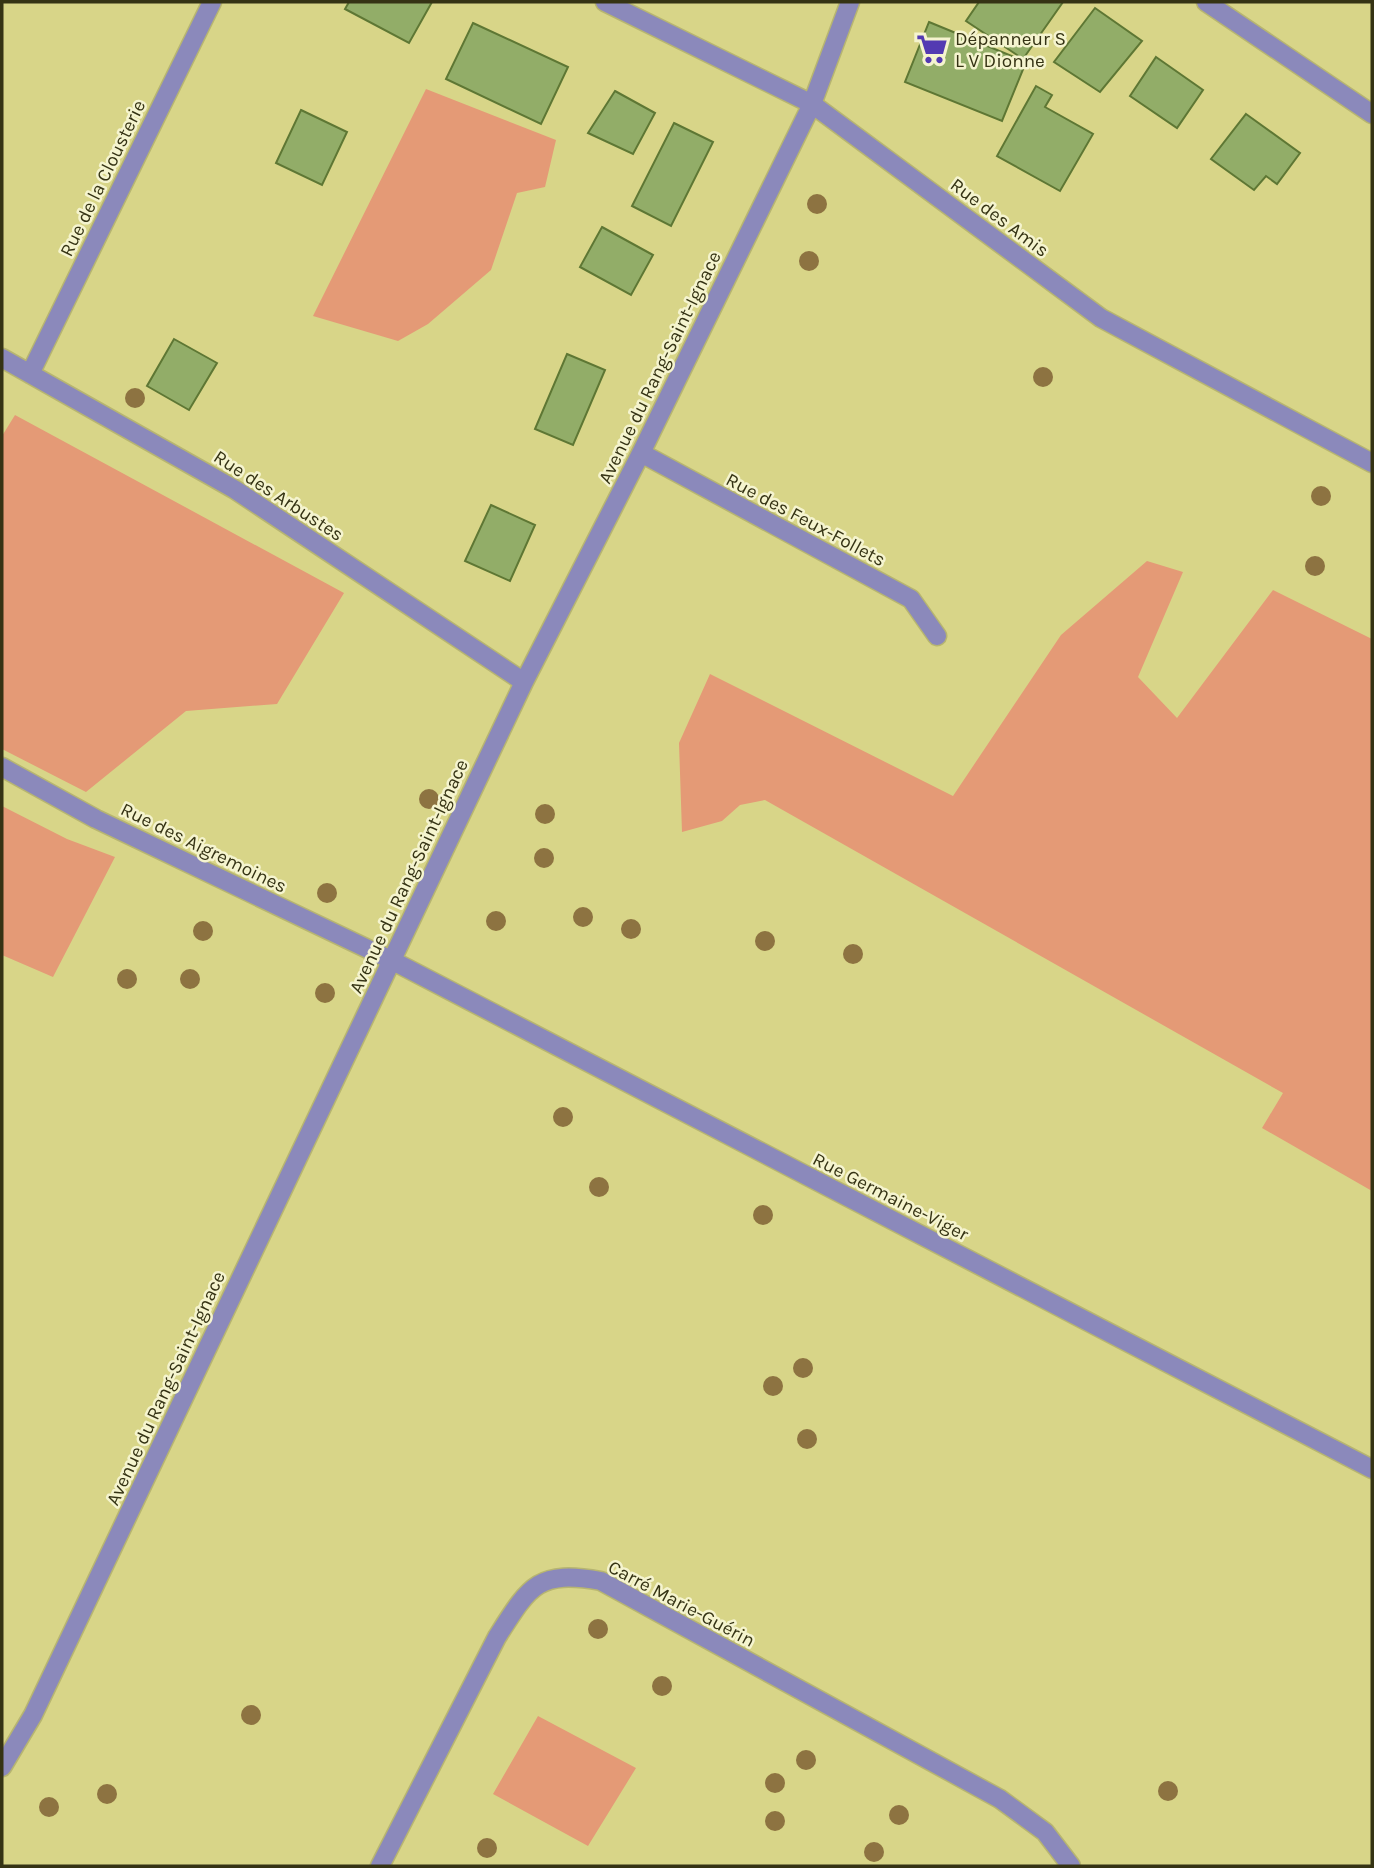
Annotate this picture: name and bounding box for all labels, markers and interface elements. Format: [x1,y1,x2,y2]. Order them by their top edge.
place label: Dépanneur S L V Dionne [955,28,1066,72]
supermarket icon: Dépanneur S L V Dionne [915,32,949,66]
street label: Rue de la Clousterie [55,97,150,260]
street label: Rue des Amis [946,174,1053,262]
street label: Avenue du Rang-Saint-Ignace [594,248,726,487]
street label: Rue des Arbustes [209,446,347,546]
street label: Rue des Feux-Follets [722,469,889,571]
street label: Avenue du Rang-Saint-Ignace [345,756,473,997]
street label: Rue des Aigremoines [117,798,290,898]
street label: Rue Germaine-Viger [809,1148,972,1246]
street label: Avenue du Rang-Saint-Ignace [102,1268,230,1509]
street label: Carré Marie-Guérin [604,1556,759,1652]

